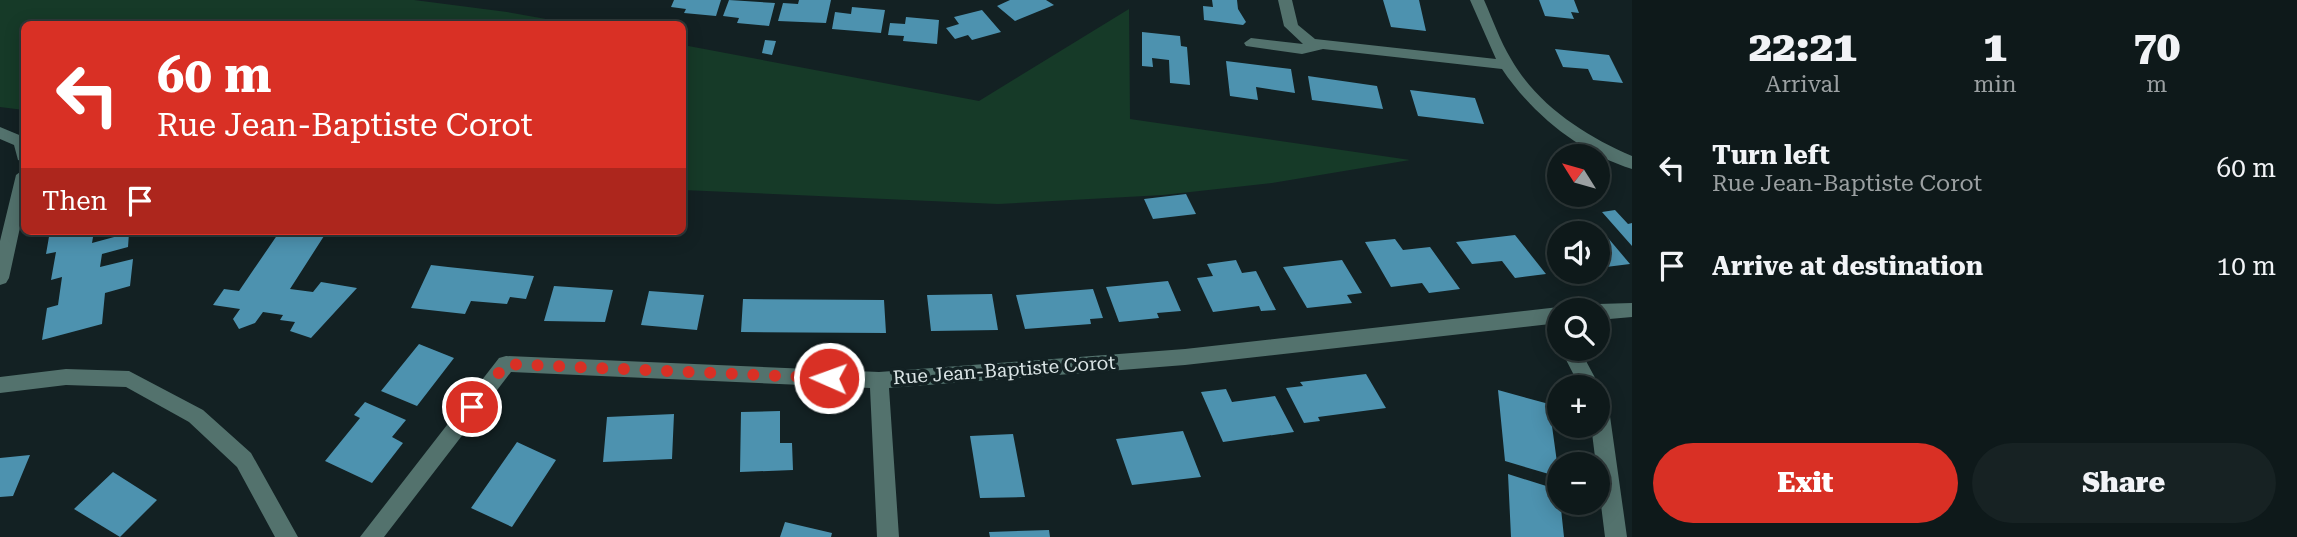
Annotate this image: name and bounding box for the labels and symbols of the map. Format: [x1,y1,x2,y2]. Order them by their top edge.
north arrow [1547,144,1610,206]
position arrow [792,341,866,415]
street label: Rue Jean-Baptiste Corot [892,351,1116,389]
pin [442,377,502,437]

